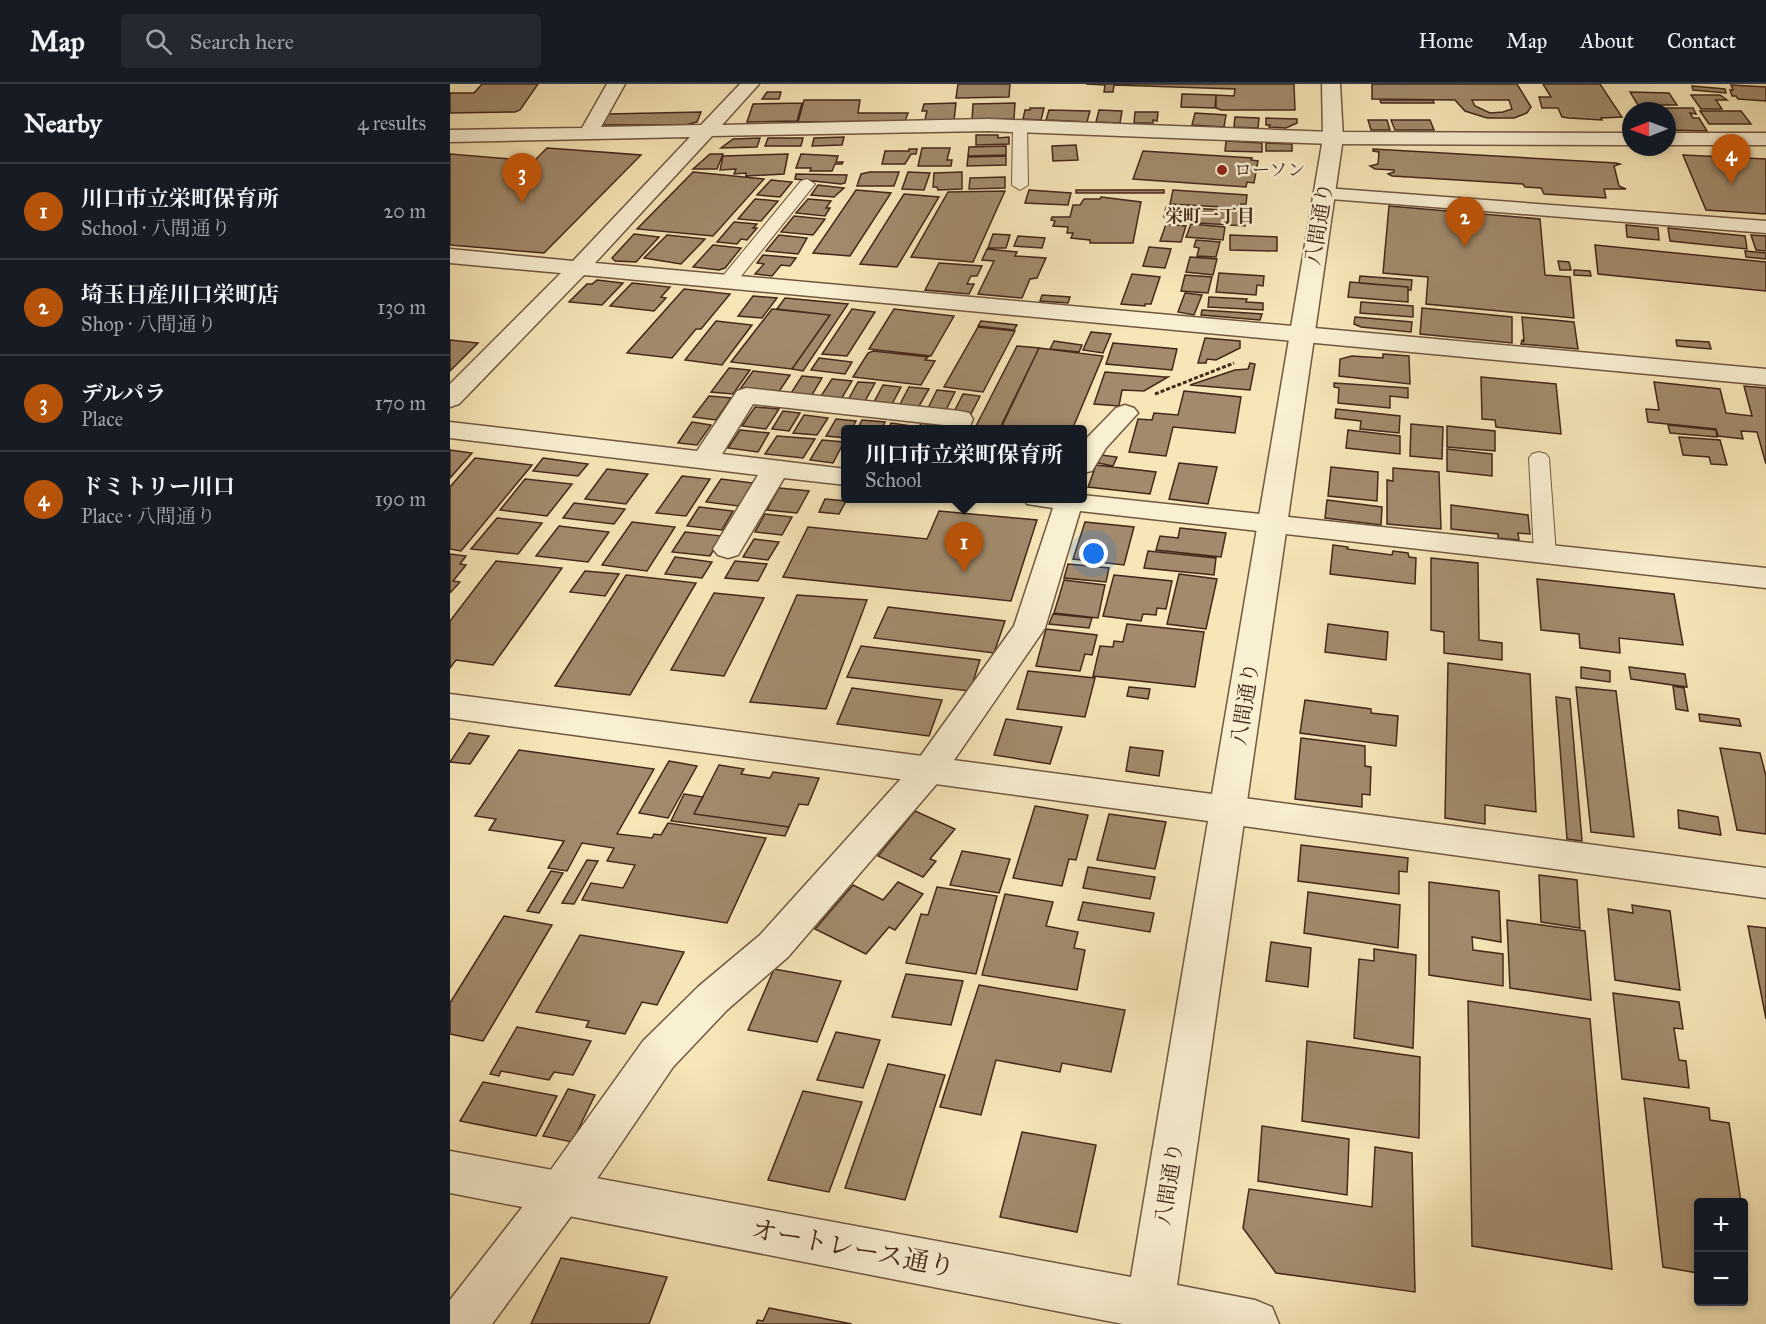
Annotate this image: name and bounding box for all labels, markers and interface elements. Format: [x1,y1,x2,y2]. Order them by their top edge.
search box [121,14,541,68]
text: Map [30,24,85,59]
icon: search [142,25,175,58]
text: Search here [190,28,294,55]
text: Home [1418,28,1473,54]
text: Map [1506,28,1547,54]
text: About [1580,28,1634,54]
text: Contact [1667,28,1736,54]
north arrow [1622,102,1676,156]
text: Nearby [24,107,102,139]
text: 4 results [357,111,426,135]
pin: 4 [1712,135,1750,184]
pin: 3 [502,154,542,203]
place label: ローソン [1234,159,1305,181]
marker: ローソン [1215,163,1229,177]
street label: 八間通り [1300,180,1338,268]
text: 川口市立栄町保育所 [81,185,279,212]
pin: 2 [1446,198,1484,247]
text: 1 [40,199,47,223]
text: 20 m [383,199,426,223]
district label: 栄町一丁目 [1165,205,1255,227]
text: School · 八間通り [81,216,231,240]
text: 埼玉日産川口栄町店 [81,281,279,308]
text: 2 [39,295,48,319]
text: 130 m [377,295,426,319]
text: Shop · 八間通り [81,312,217,336]
text: デルパラ [81,380,166,407]
text: 3 [40,391,48,415]
text: 170 m [375,391,426,415]
text: Place [81,407,123,431]
popup [841,425,1087,503]
text: 川口市立栄町保育所 [865,441,1063,468]
text: School [865,468,922,492]
text: ドミトリー川口 [81,473,235,500]
text: 4 [38,487,49,511]
text: 190 m [375,487,426,511]
text: Place · 八間通り [81,504,216,528]
pin: 1 [944,522,984,572]
your location [1079,539,1108,568]
street label: 八間通り [1226,660,1264,748]
street label: 八間通り [1150,1140,1188,1228]
map controls [1694,1198,1748,1306]
button: + [1694,1198,1748,1252]
street label: オートレース通り [748,1213,958,1283]
button: − [1694,1252,1748,1306]

